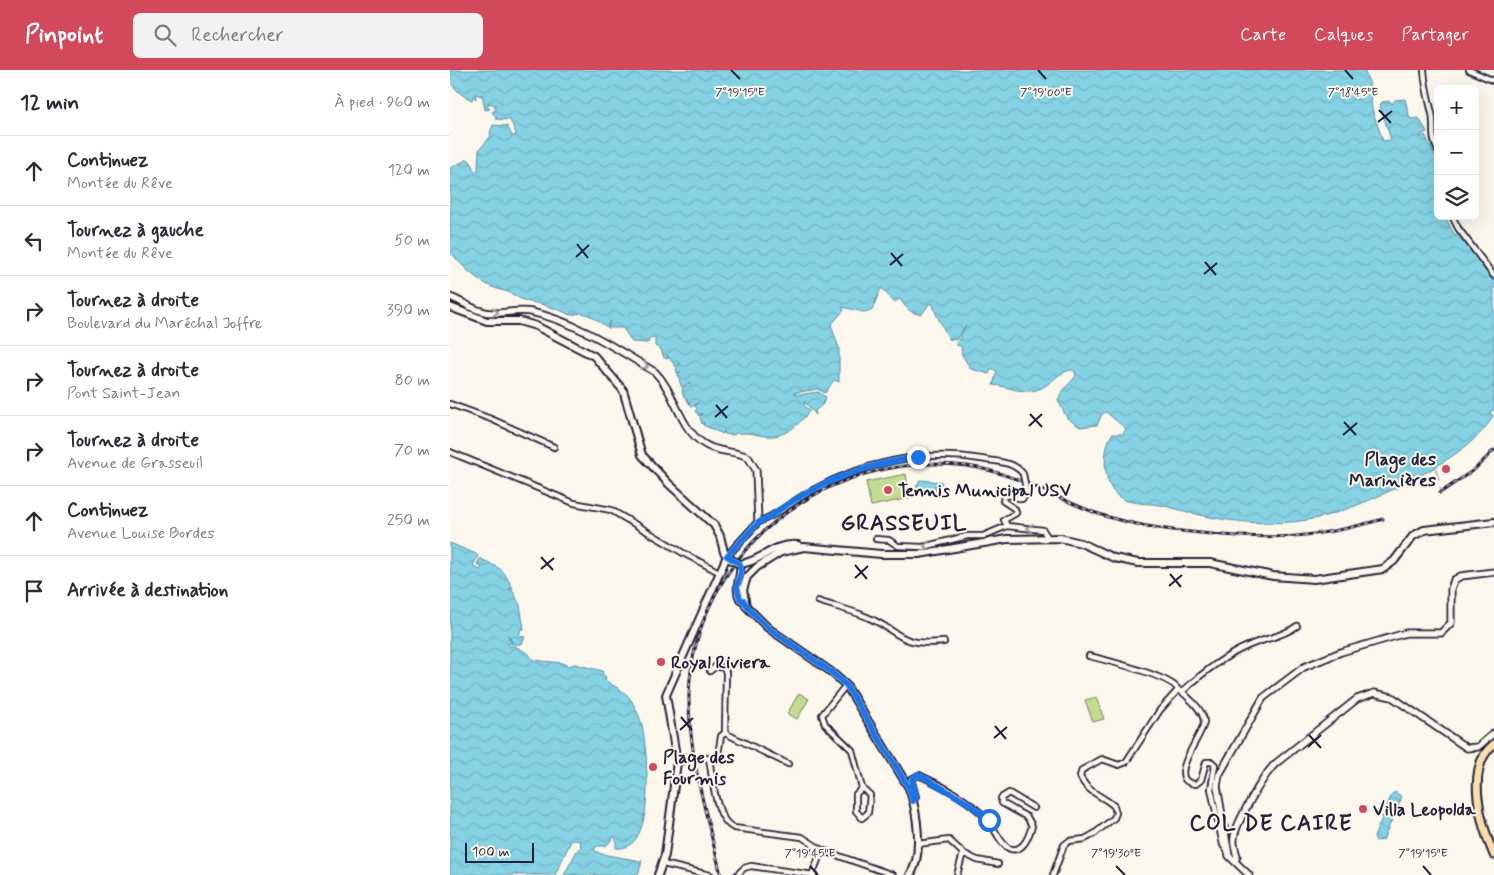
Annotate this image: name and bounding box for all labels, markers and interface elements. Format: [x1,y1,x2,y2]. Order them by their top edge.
search box [133,13,483,58]
text: Pinpoint [25,20,103,51]
icon: search [151,21,179,49]
text: Rechercher [191,23,284,48]
text: Carte [1240,23,1286,47]
text: Calques [1314,23,1373,47]
text: Partager [1401,23,1469,47]
text: 7°19'15"E [715,85,765,101]
text: 7°19'00"E [1020,85,1072,101]
text: 7°18'45"E [1328,85,1378,101]
map controls [1434,85,1479,220]
button: + [1434,85,1479,130]
text: 12 min [20,89,79,117]
text: À pied · 960 m [334,92,430,113]
button: − [1434,130,1479,175]
text: Continuez [67,148,148,173]
icon: ahead [20,157,48,185]
text: 120 m [388,160,430,181]
text: Montée du Rêve [67,173,173,194]
button: layers [1434,175,1479,220]
text: Tournez à gauche [67,218,204,243]
icon: left [20,227,48,255]
text: 50 m [394,230,430,251]
text: Montée du Rêve [67,243,173,264]
text: Tournez à droite [67,288,199,313]
icon: right [20,297,48,325]
text: 390 m [387,300,430,321]
one-way arrow [492,307,500,317]
text: Boulevard du Maréchal Joffre [67,313,262,334]
text: Tournez à droite [67,358,199,383]
one-way arrow [639,359,648,369]
icon: right [20,367,48,395]
text: 80 m [395,370,430,391]
text: Pont Saint-Jean [67,383,180,404]
text: Tournez à droite [67,428,199,453]
icon: right [20,437,48,465]
text: 70 m [394,440,430,461]
route end [907,446,930,469]
place label: Plage des Marinières [1349,448,1436,493]
text: Avenue de Grasseuil [67,453,203,474]
marker: Plage des Marinières [1440,463,1452,475]
place label: Tennis Municipal USV [898,479,1072,503]
marker: Tennis Municipal USV [882,484,894,496]
text: Continuez [67,498,148,523]
icon: ahead [20,507,48,535]
text: 250 m [387,510,430,531]
district label: GRASSEUIL [841,510,967,538]
text: Avenue Louise Bordes [67,523,215,544]
one-way arrow [1025,523,1034,533]
one-way arrow [923,540,931,551]
icon: arrive [20,577,48,605]
text: Arrivée à destination [67,578,228,603]
place label: Royal Riviera [671,651,771,675]
marker: Royal Riviera [655,656,667,668]
place label: Plage des Fourmis [663,746,734,791]
marker: Plage des Fourmis [647,761,659,773]
place label: Villa Leopolda [1373,798,1477,822]
marker: Villa Leopolda [1357,803,1369,815]
route start [978,809,1001,832]
district label: COL DE CAIRE [1189,810,1353,838]
scale bar [465,840,534,863]
text: 100 m [472,843,510,861]
text: 7°19'45"E [784,846,836,862]
text: 7°19'30"E [1091,846,1141,862]
text: 7°19'15"E [1398,846,1448,862]

